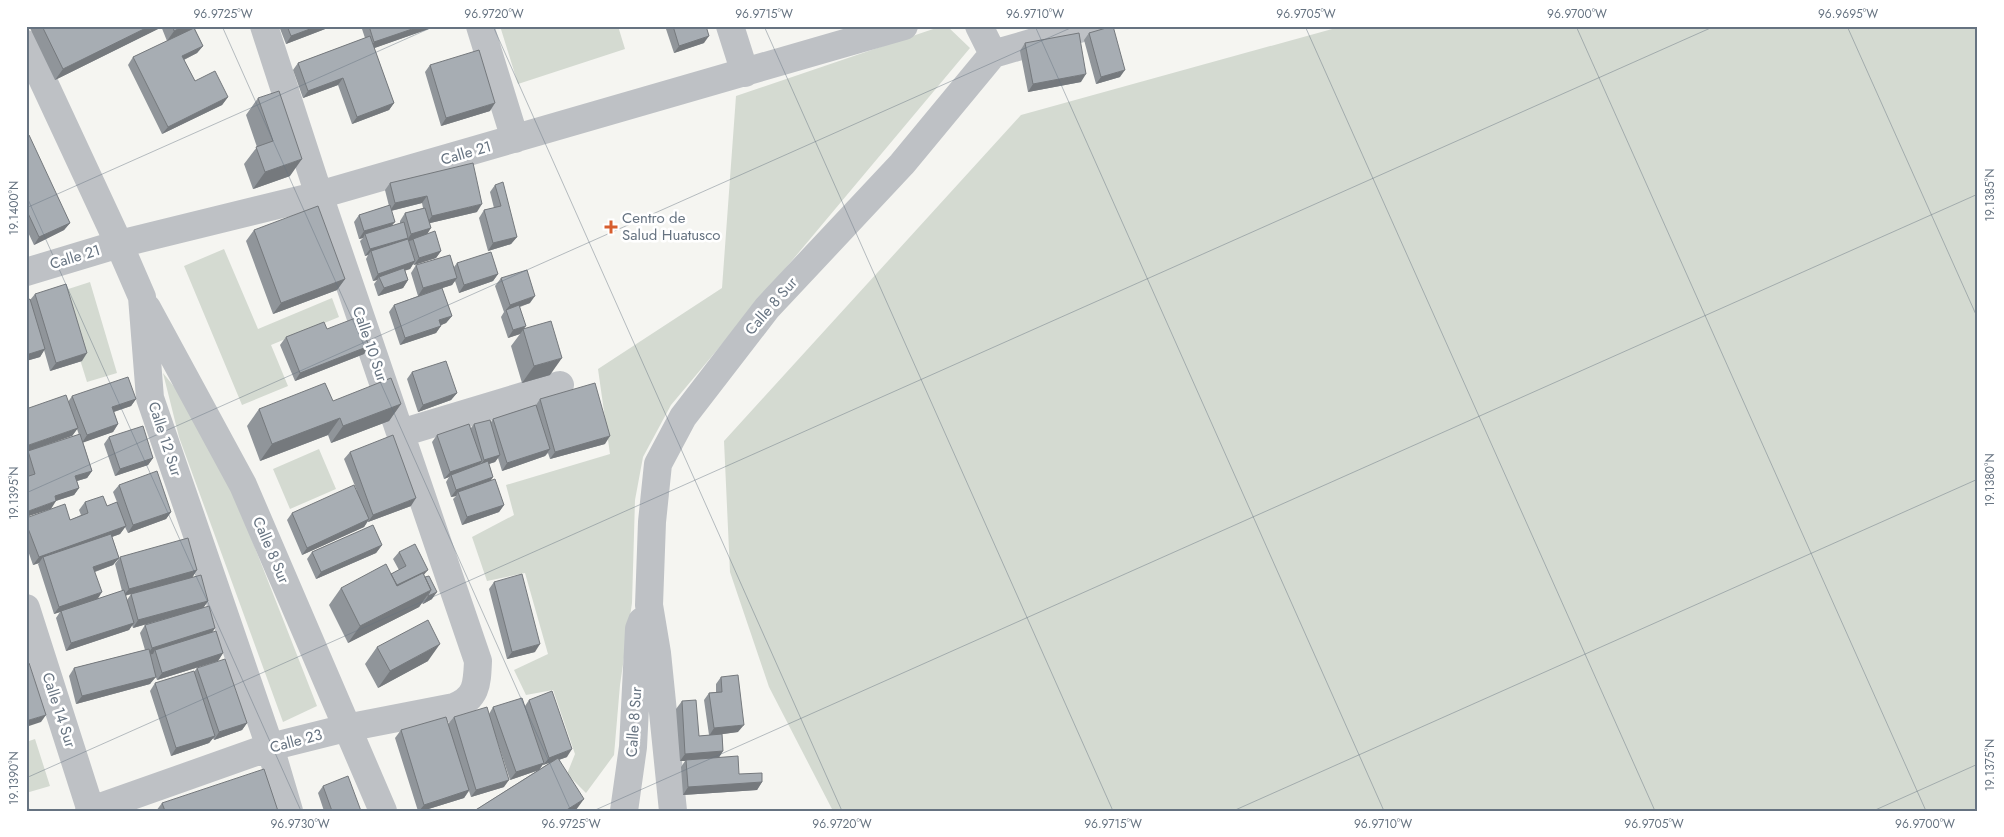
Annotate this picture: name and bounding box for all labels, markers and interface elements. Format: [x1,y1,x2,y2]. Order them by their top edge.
text: 96.9725°W [193,5,253,23]
text: 96.9720°W [464,5,524,23]
text: 96.9715°W [735,5,793,23]
text: 96.9710°W [1006,5,1064,23]
text: 96.9705°W [1276,5,1336,23]
text: 96.9700°W [1547,5,1607,23]
text: 96.9695°W [1818,5,1878,23]
street label: Calle 21 [438,135,494,171]
text: 19.1385°N [1981,169,1999,221]
text: 19.1400°N [5,181,23,235]
place label: Centro de Salud Huatusco [622,207,721,246]
marker: Centro de Salud Huatusco [604,220,618,234]
street label: Calle 21 [47,239,103,275]
street label: Calle 8 Sur [740,272,803,340]
street label: Calle 10 Sur [347,303,393,385]
street label: Calle 12 Sur [143,399,188,480]
text: 19.1380°N [1981,453,1999,507]
text: 19.1395°N [5,466,23,520]
street label: Calle 8 Sur [247,513,295,588]
street label: Calle 14 Sur [37,670,82,751]
street label: Calle 8 Sur [621,685,647,758]
street label: Calle 23 [267,723,325,759]
text: 19.1375°N [1981,739,1999,791]
text: 19.1390°N [5,751,23,805]
text: 96.9730°W [270,815,330,833]
text: 96.9725°W [541,815,601,833]
text: 96.9720°W [812,815,872,833]
text: 96.9715°W [1084,815,1142,833]
text: 96.9710°W [1354,815,1412,833]
text: 96.9705°W [1624,815,1684,833]
text: 96.9700°W [1895,815,1955,833]

